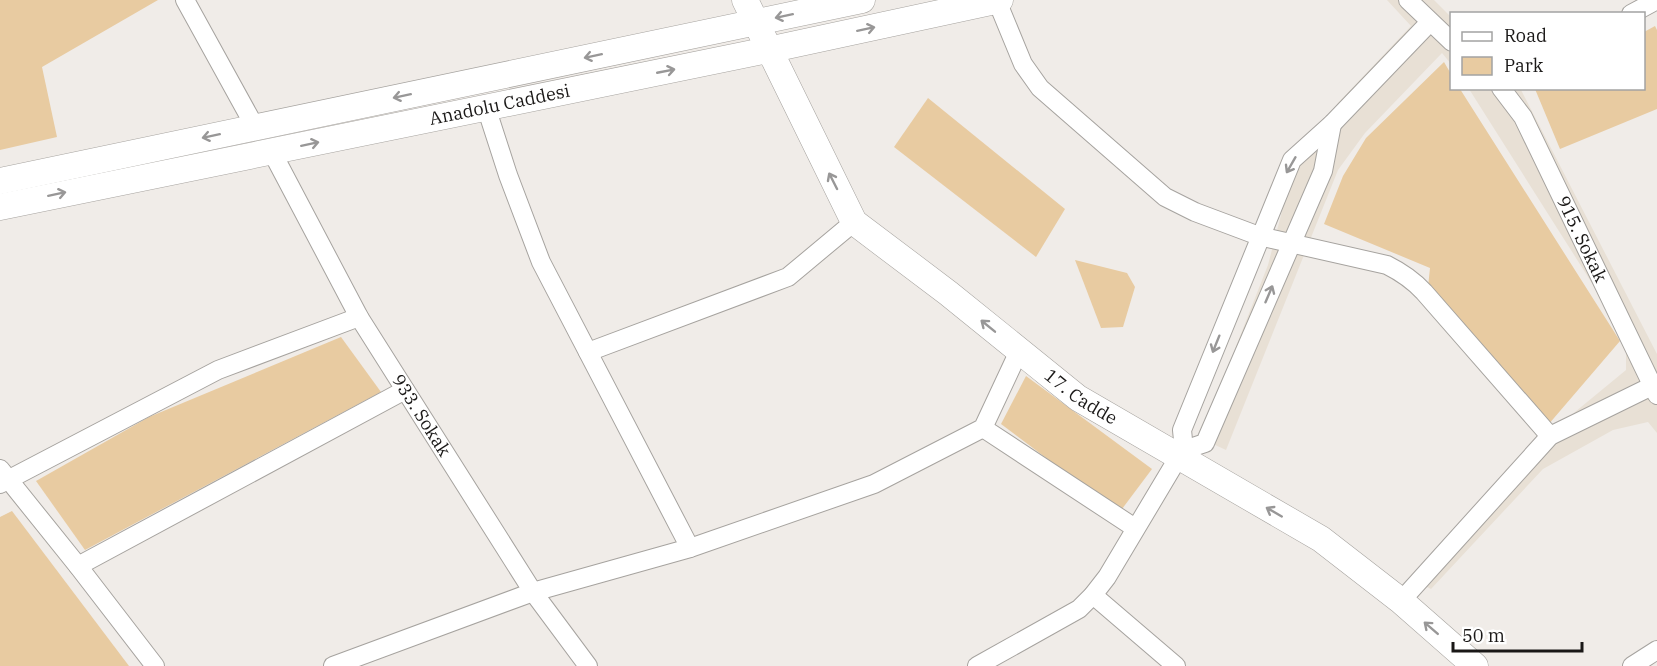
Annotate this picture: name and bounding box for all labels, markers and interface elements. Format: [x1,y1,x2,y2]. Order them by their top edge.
one-way arrow [774,11,794,22]
legend [1450,12,1645,90]
one-way arrow [856,23,876,34]
text: Road [1504,24,1547,47]
one-way arrow [584,51,603,62]
text: Park [1504,54,1544,77]
one-way arrow [656,65,675,76]
street label: Anadolu Caddesi [427,79,572,130]
one-way arrow [393,91,412,102]
one-way arrow [202,131,221,142]
one-way arrow [300,138,320,149]
one-way arrow [1285,156,1297,173]
one-way arrow [827,172,839,190]
one-way arrow [47,188,66,199]
street label: 915. Sokak [1552,192,1613,286]
one-way arrow [1264,285,1275,303]
one-way arrow [981,320,997,333]
one-way arrow [1210,335,1221,353]
street label: 17. Cadde [1040,364,1122,429]
street label: 933. Sokak [387,370,457,461]
one-way arrow [1266,506,1283,518]
scale bar [1453,615,1582,653]
one-way arrow [1423,621,1439,634]
text: 50 m [1462,624,1505,647]

